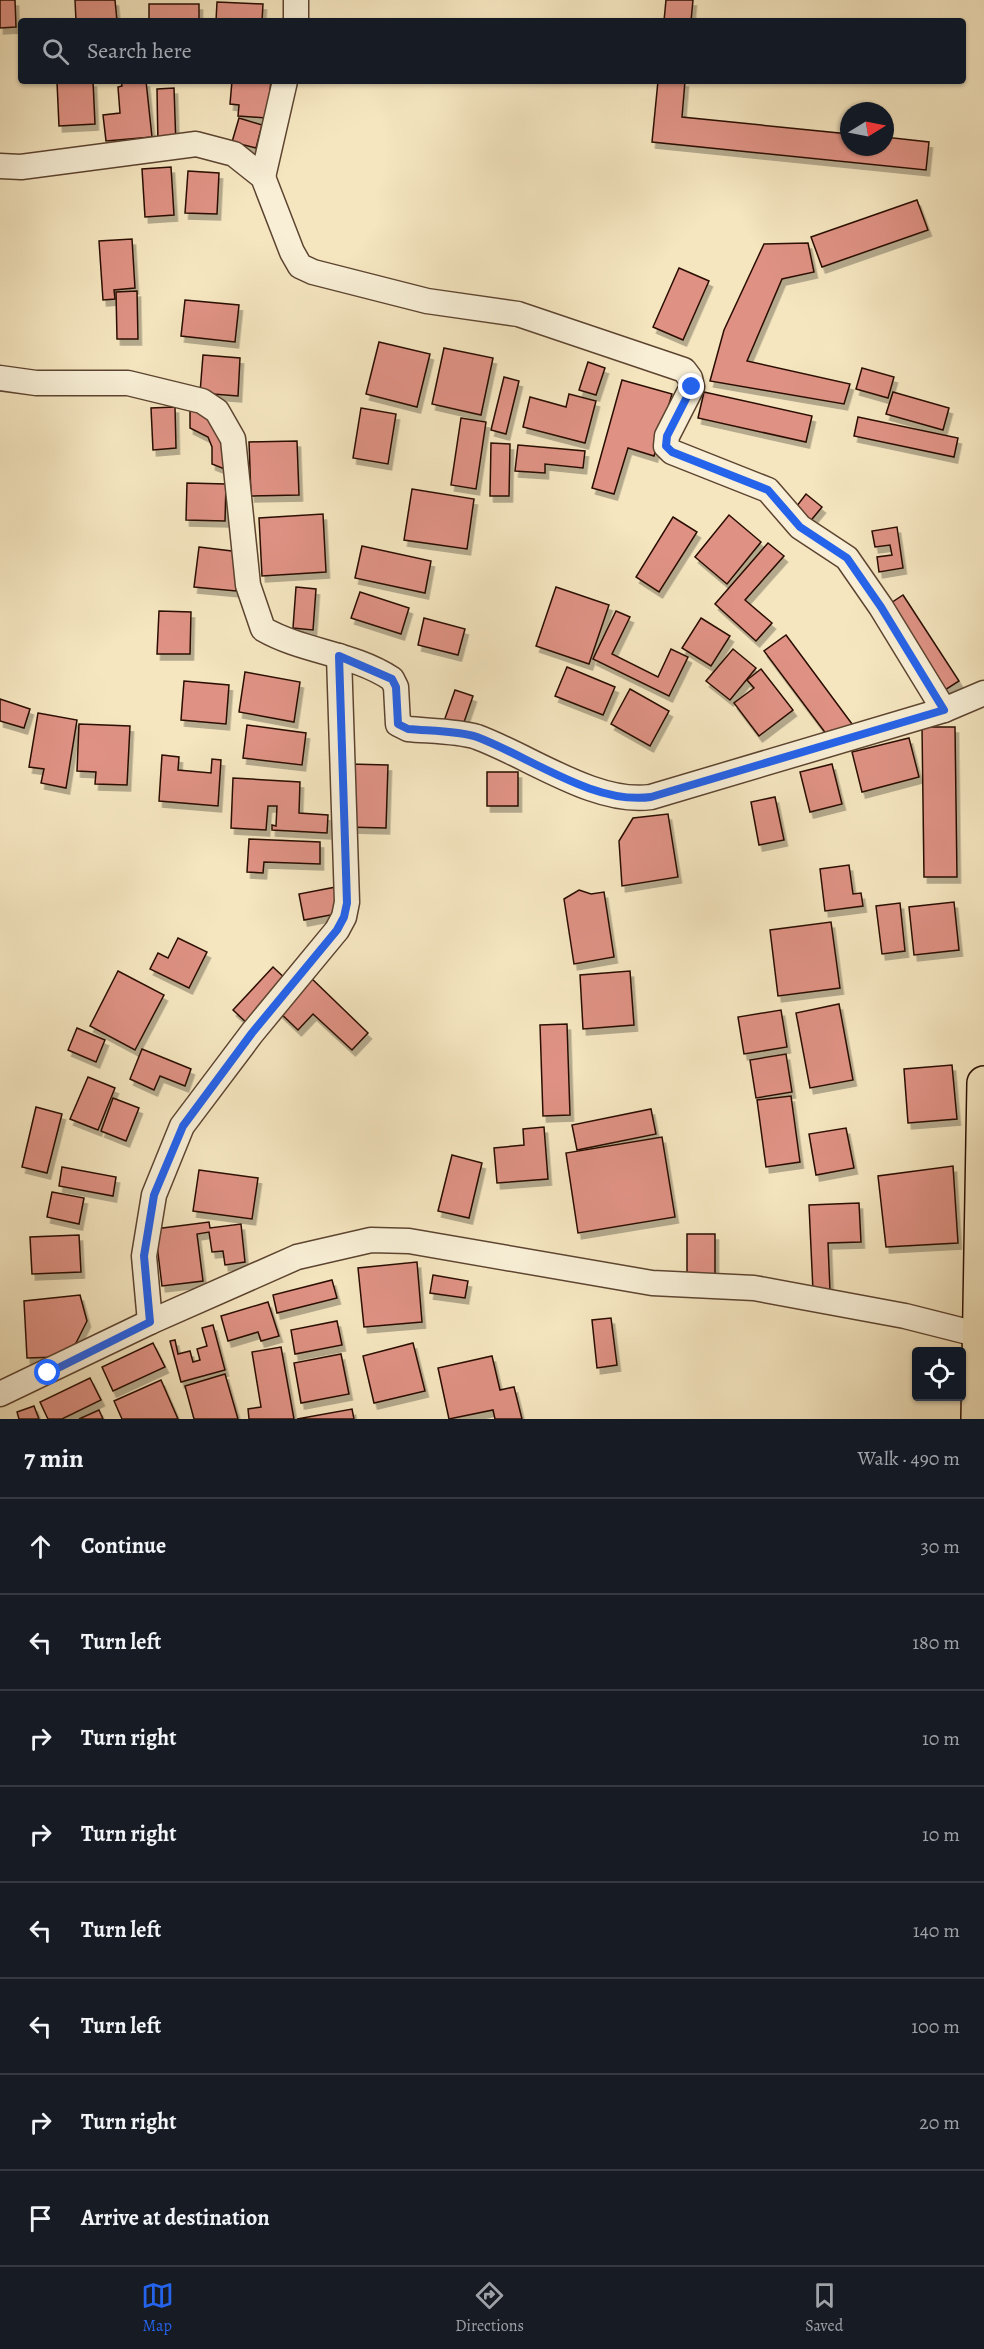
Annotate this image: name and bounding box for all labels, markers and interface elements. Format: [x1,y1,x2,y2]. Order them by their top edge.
search box [18,18,966,84]
icon: search [39,35,72,68]
text: Search here [87,36,192,66]
north arrow [840,102,894,156]
route end [678,373,704,399]
map controls [912,1347,966,1401]
button: locate [912,1347,966,1401]
route start [34,1359,60,1385]
text: 7 min [24,1441,84,1476]
text: Walk · 490 m [858,1445,960,1472]
icon: ahead [24,1530,57,1563]
text: Continue [81,1531,166,1561]
text: 30 m [920,1533,960,1560]
icon: left [24,1626,57,1659]
text: Turn left [81,1627,161,1657]
text: 180 m [912,1629,960,1656]
icon: right [24,1722,57,1755]
text: Turn right [81,1723,177,1753]
text: 10 m [922,1725,960,1752]
icon: right [24,1818,57,1851]
text: Turn right [81,1819,177,1849]
text: 10 m [922,1821,960,1848]
icon: left [24,1914,57,1947]
text: Turn left [81,1915,161,1945]
text: 140 m [913,1917,960,1944]
icon: left [24,2010,57,2043]
text: Turn left [81,2011,161,2041]
text: 100 m [911,2013,960,2040]
icon: right [24,2106,57,2139]
text: Turn right [81,2107,177,2137]
text: 20 m [919,2109,960,2136]
icon: arrive [24,2202,57,2235]
text: Arrive at destination [81,2203,270,2233]
tab: Map [141,2279,174,2337]
tab: Directions [455,2279,524,2337]
tab: Saved [805,2279,843,2337]

